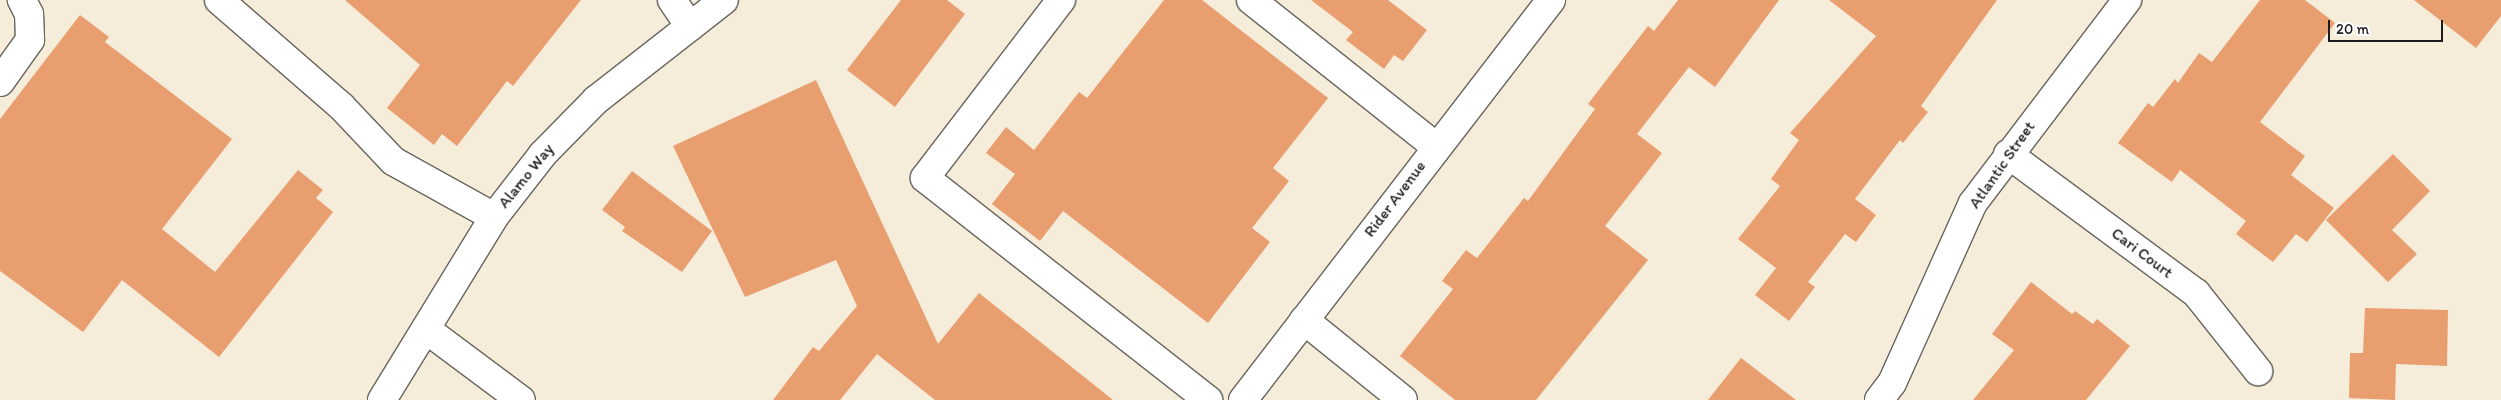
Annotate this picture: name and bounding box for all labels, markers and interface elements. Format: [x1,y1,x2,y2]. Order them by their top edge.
scale bar [2331,10,2446,42]
text: 20 m [2336,20,2369,38]
street label: Atlantic Street [1965,118,2039,212]
street label: Alamo Way [494,140,558,212]
street label: Rider Avenue [1360,157,1430,241]
street label: Cari Court [2107,224,2177,282]

